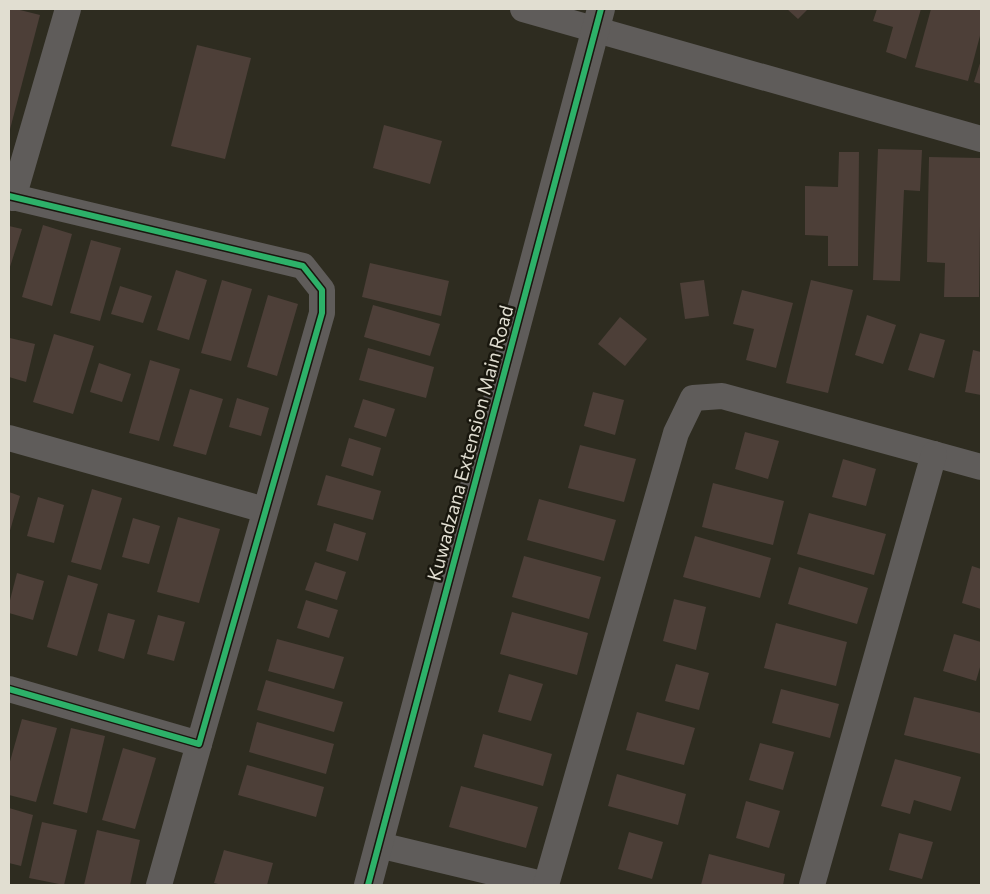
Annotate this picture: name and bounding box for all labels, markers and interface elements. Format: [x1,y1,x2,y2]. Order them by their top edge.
street label: Kuwadzana Extension Main Road [422,303,517,583]

